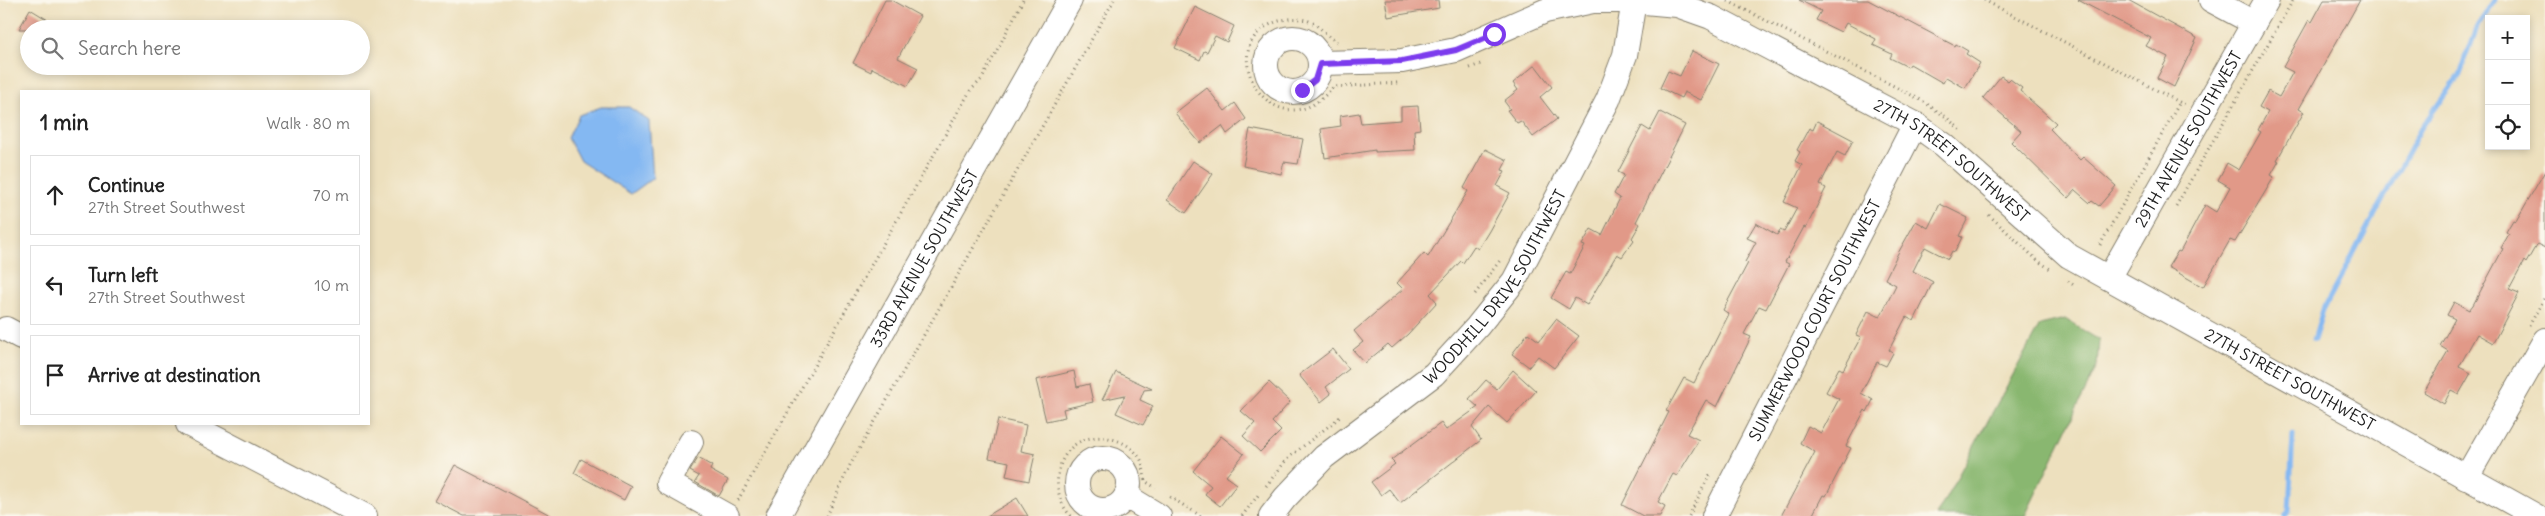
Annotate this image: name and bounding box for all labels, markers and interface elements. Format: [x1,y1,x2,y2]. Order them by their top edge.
map controls [2485,15,2530,150]
button: + [2485,15,2530,60]
search box [20,20,370,75]
route start [1483,23,1506,46]
icon: search [38,34,66,62]
text: Search here [78,36,181,60]
street label: 29TH AVENUE SOUTHWEST [2130,47,2246,230]
button: − [2485,60,2530,105]
route end [1291,79,1314,102]
street label: 27TH STREET SOUTHWEST [1871,94,2034,226]
button: locate [2485,105,2530,150]
text: 1 min [40,109,89,136]
text: Walk · 80 m [266,113,350,133]
street label: 33RD AVENUE SOUTHWEST [866,166,982,351]
text: Continue [88,173,165,197]
icon: ahead [41,181,69,209]
text: 70 m [313,185,349,205]
street label: WOODHILL DRIVE SOUTHWEST [1419,186,1570,389]
street label: SUMMERWOOD COURT SOUTHWEST [1744,196,1885,444]
text: 27th Street Southwest [88,197,245,217]
text: Turn left [88,263,158,287]
icon: left [41,271,69,299]
text: 10 m [314,275,349,295]
text: 27th Street Southwest [88,287,245,307]
street label: 27TH STREET SOUTHWEST [2201,324,2379,435]
icon: arrive [41,361,69,389]
text: Arrive at destination [88,363,261,387]

